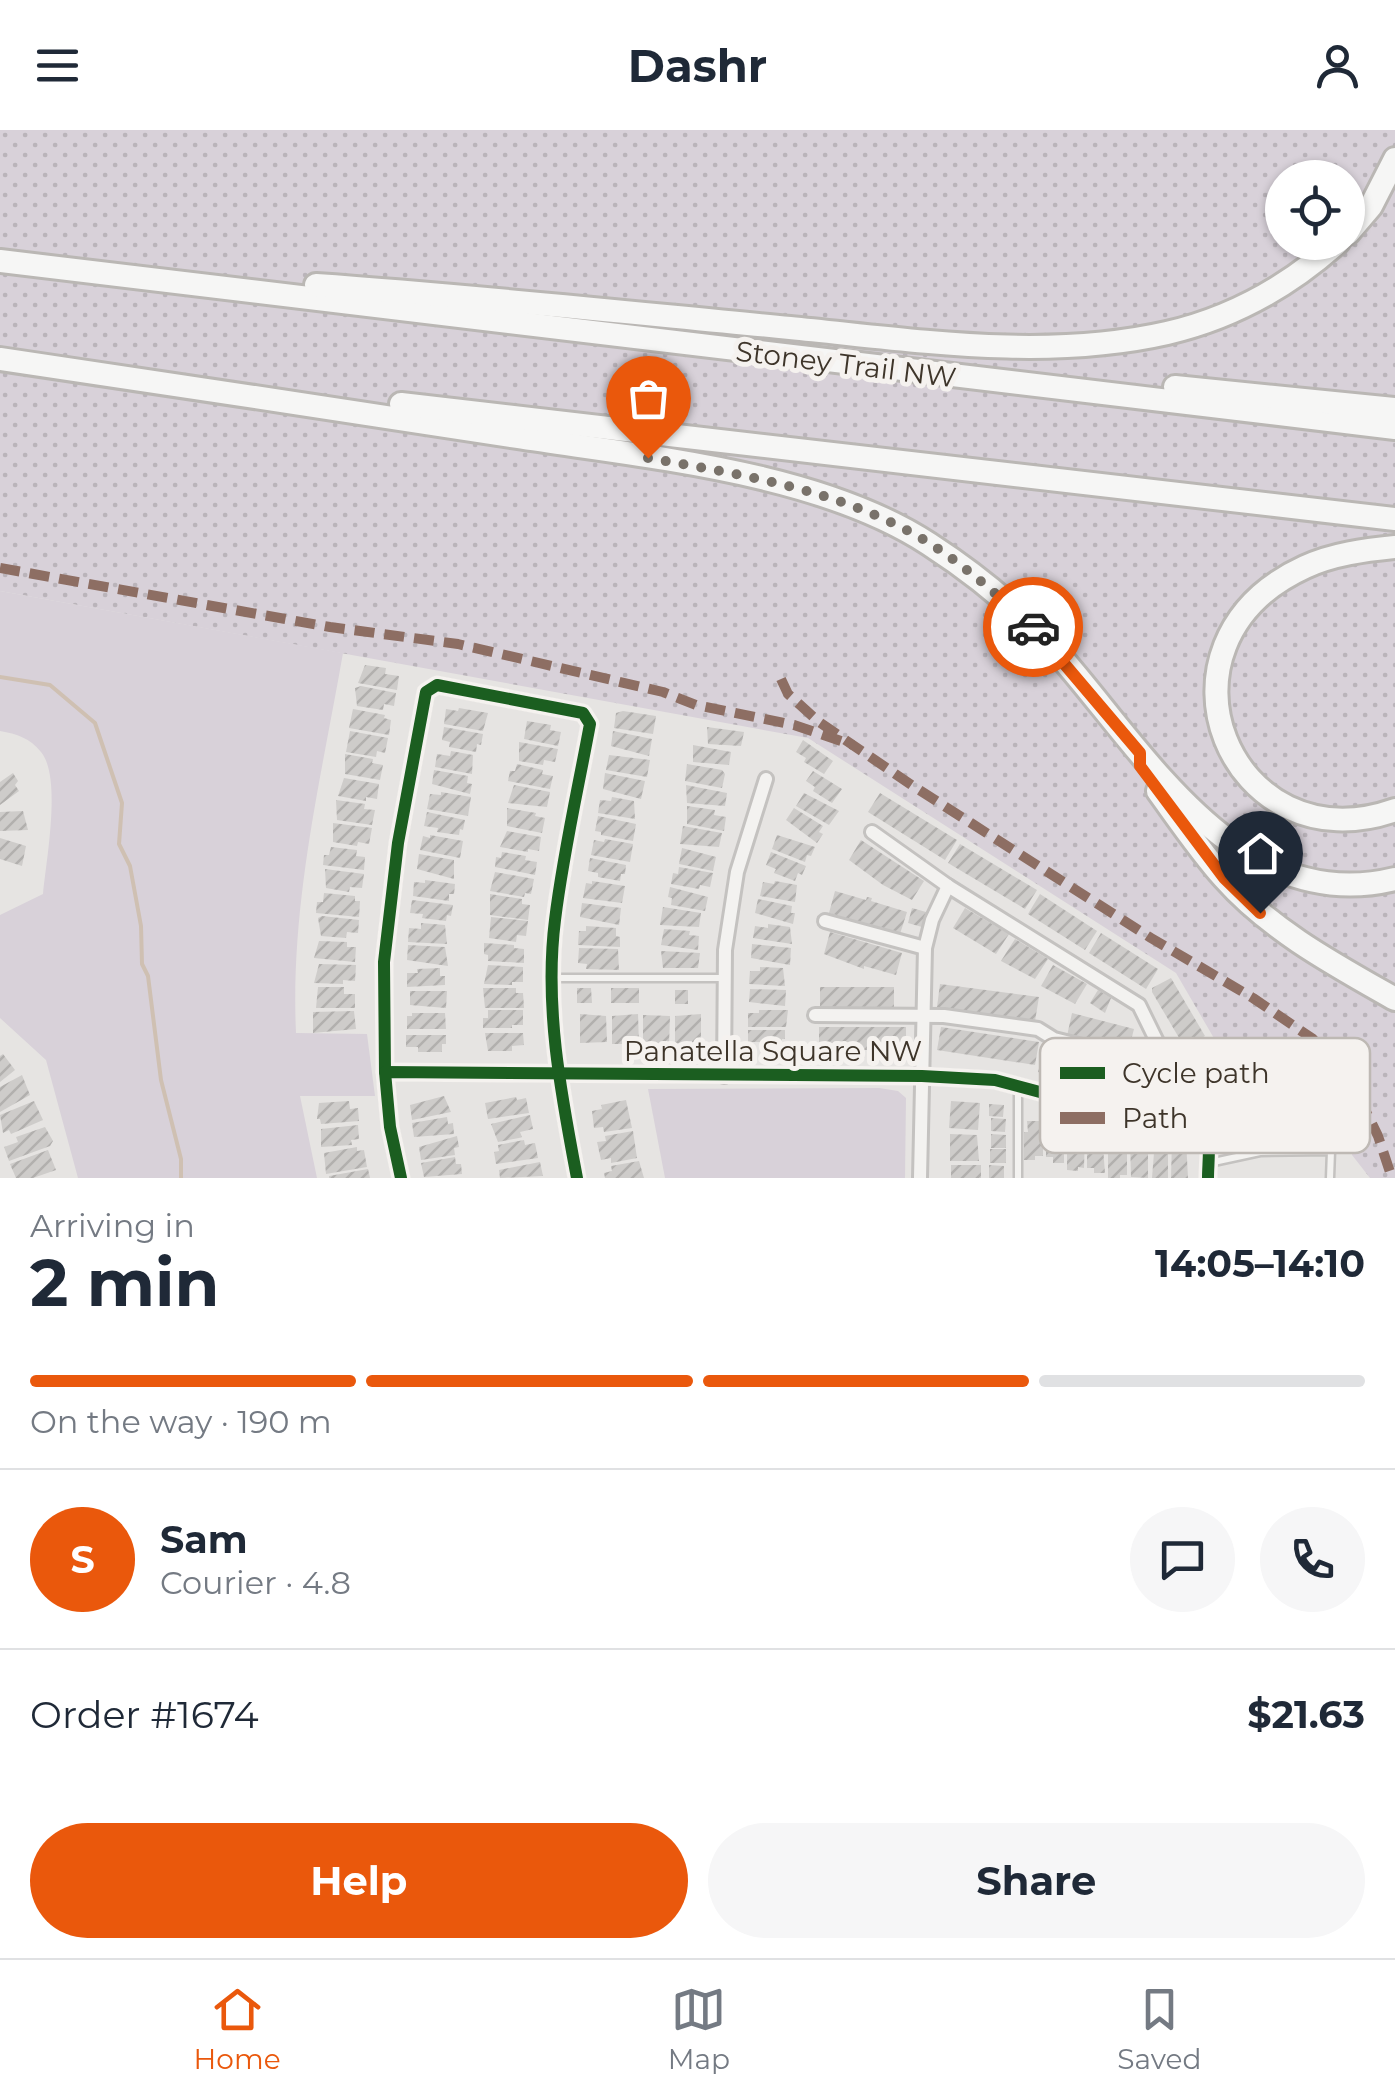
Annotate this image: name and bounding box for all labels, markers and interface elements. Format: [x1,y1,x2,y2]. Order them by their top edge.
icon: menu [30,38,85,93]
text: Dashr [628,38,767,93]
icon: person [1310,38,1365,93]
map controls [1265,160,1365,260]
button: locate [1265,160,1365,260]
street label: Stoney Trail NW [734,334,958,394]
pin [606,356,691,459]
icon: bag [621,371,676,426]
courier [983,577,1083,677]
icon: car [1006,600,1061,655]
pin [1218,811,1303,914]
icon: home [1233,826,1288,881]
street label: Panatella Square NW [624,1034,922,1068]
legend [1040,1038,1370,1153]
text: Cycle path [1122,1056,1270,1090]
text: Path [1122,1101,1189,1135]
text: Arriving in [30,1206,195,1245]
text: 14:05–14:10 [1155,1240,1365,1287]
text: 2 min [30,1243,219,1322]
text: On the way · 190 m [30,1402,332,1441]
button: chat [1130,1507,1235,1612]
button: phone [1260,1507,1365,1612]
text: Sam [160,1516,248,1563]
text: S [70,1536,95,1583]
text: Courier · 4.8 [160,1563,351,1602]
text: Order #1674 [30,1691,259,1738]
text: $21.63 [1247,1691,1365,1738]
button: Help [30,1823,688,1938]
button: Share [708,1823,1365,1938]
tab: Home [194,1982,281,2076]
tab: Map [668,1982,730,2076]
tab: Saved [1117,1982,1201,2076]

